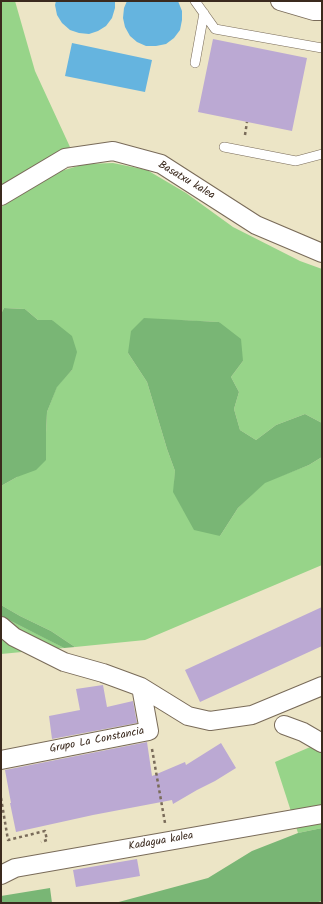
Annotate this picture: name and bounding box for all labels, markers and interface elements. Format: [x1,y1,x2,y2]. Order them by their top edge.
street label: Basatxu kalea [155,159,217,203]
street label: Grupo La Constancia [49,725,145,757]
street label: Kadagua kalea [128,830,194,854]

